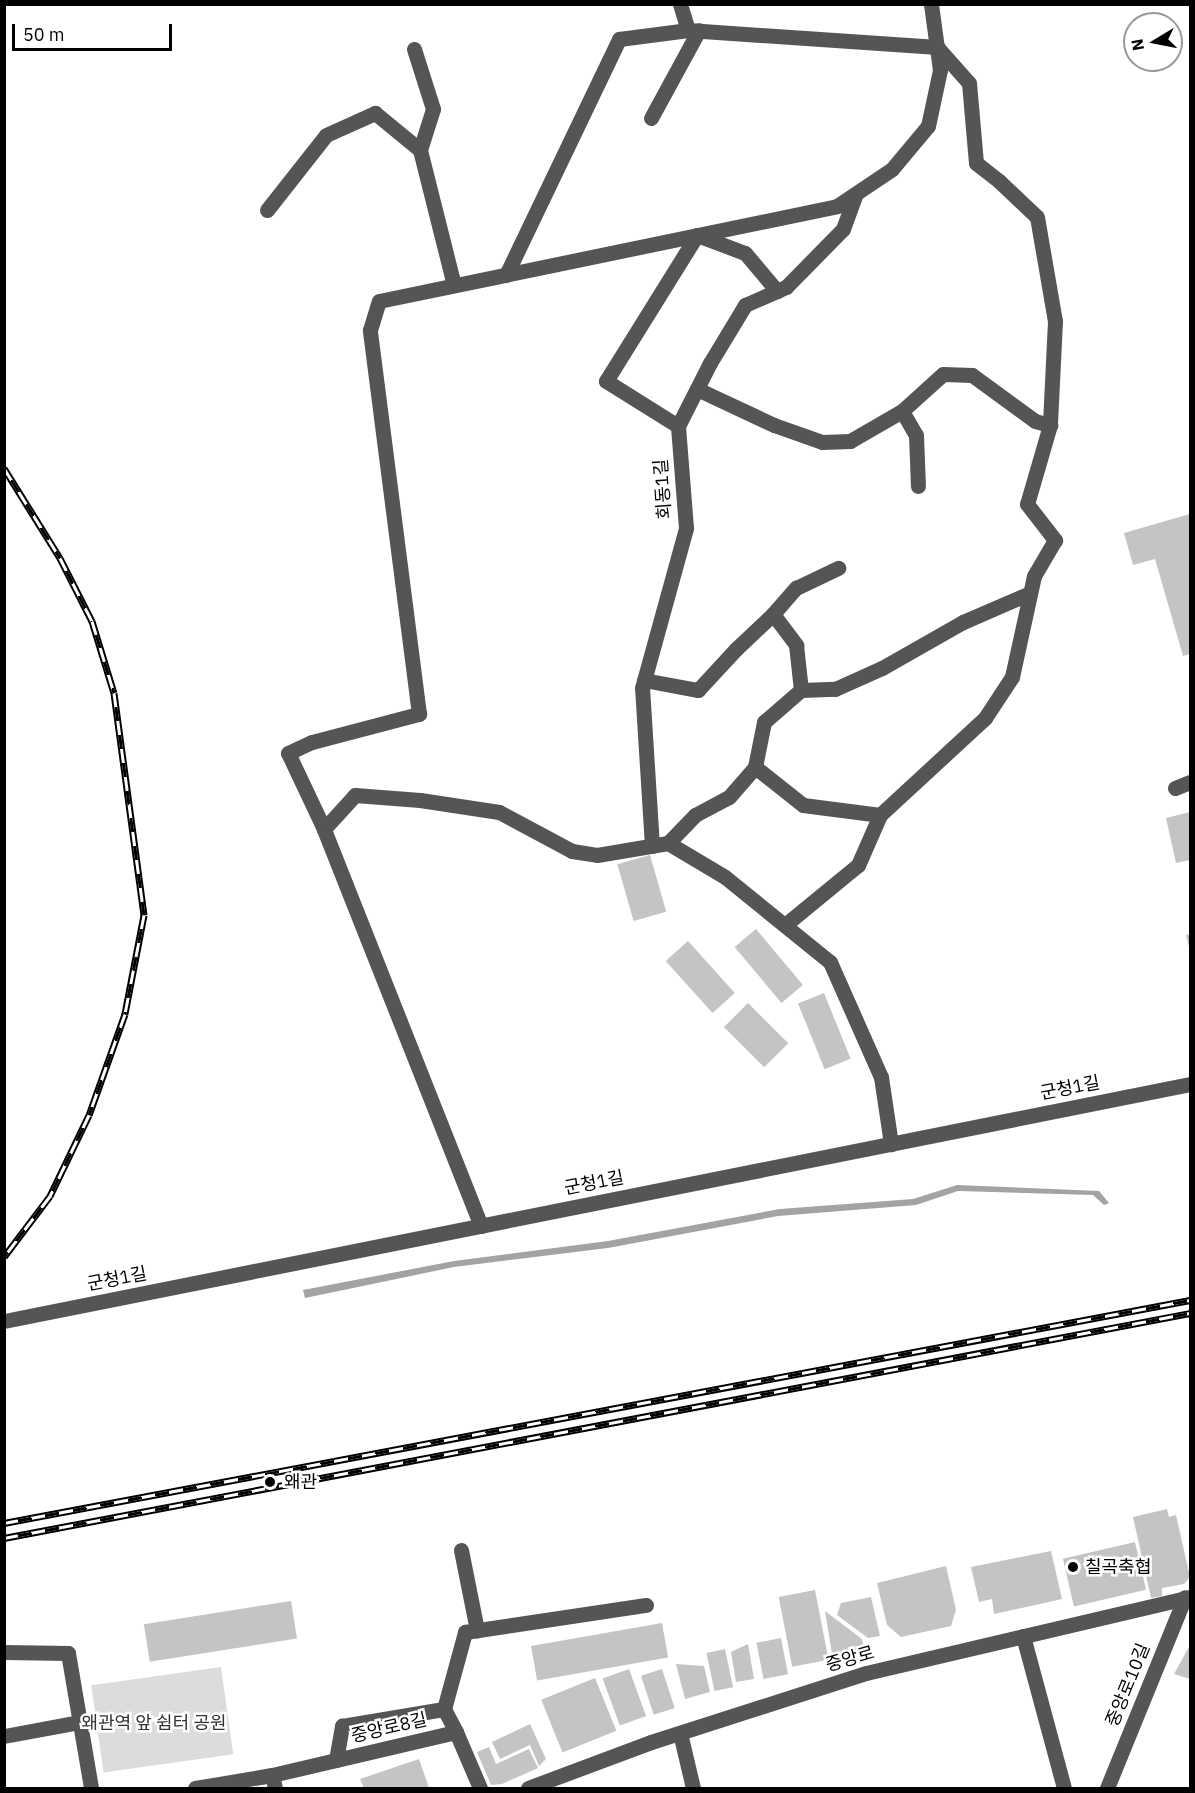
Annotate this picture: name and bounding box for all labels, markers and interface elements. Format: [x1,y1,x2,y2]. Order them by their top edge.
scale bar [15,12,176,50]
north arrow [1123,12,1183,72]
text: 50 m [23,23,65,46]
text: N [1126,37,1148,52]
street label: 회동1길 [650,458,676,520]
street label: 군청1길 [1038,1072,1102,1104]
street label: 군청1길 [562,1167,626,1199]
street label: 군청1길 [85,1263,149,1295]
place label: 왜관 [284,1471,317,1493]
marker: 왜관 [261,1473,279,1491]
place label: 칠곡축협 [1085,1556,1151,1578]
marker: 칠곡축협 [1066,1560,1080,1574]
street label: 중앙로10길 [1102,1640,1154,1730]
street label: 중앙로 [823,1642,877,1676]
street label: 중앙로8길 [349,1709,429,1747]
park label: 왜관역 앞 쉼터 공원 [81,1712,227,1734]

